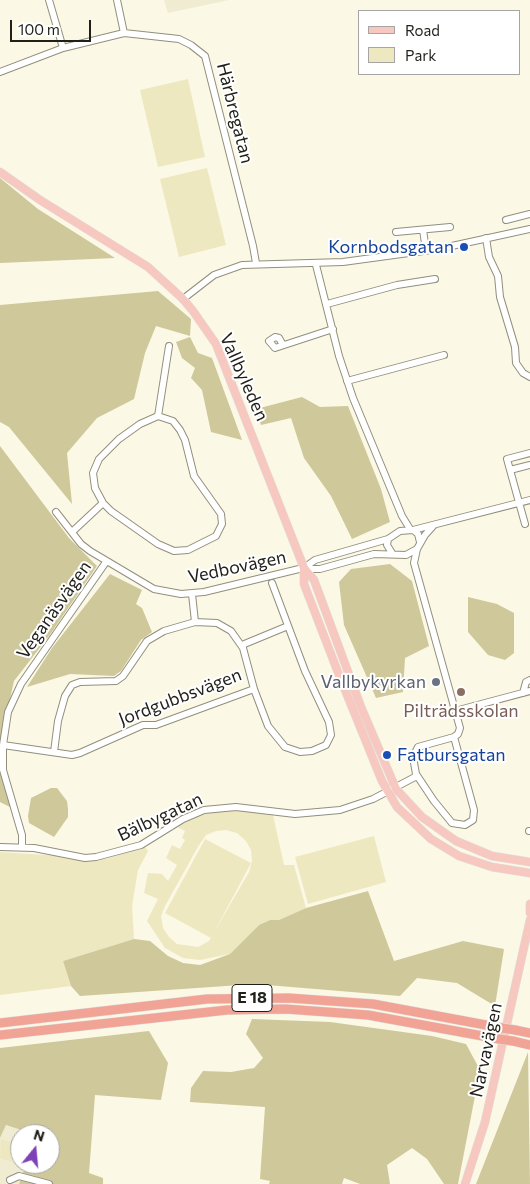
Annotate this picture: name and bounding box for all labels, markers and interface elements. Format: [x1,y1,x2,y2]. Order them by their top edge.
scale bar [12,10,94,42]
legend [358,10,520,75]
text: 100 m [18,20,60,38]
text: Road [405,21,440,39]
text: Park [405,46,436,64]
street label: Härbregatan [212,60,258,166]
place label: Kornbodsgatan [328,236,454,258]
marker: Kornbodsgatan [458,241,470,253]
street label: Vallbyleden [215,330,273,424]
street label: Vedbovägen [186,546,288,588]
street label: Veganäsvägen [12,557,96,663]
street label: Jordgubbsvägen [115,664,245,730]
place label: Vallbykyrkan [321,671,426,693]
marker: Vallbykyrkan [430,676,442,688]
marker: Pilträdsskolan [455,686,467,698]
place label: Pilträdsskolan [403,700,519,722]
place label: Fatbursgatan [397,744,506,766]
marker: Fatbursgatan [381,749,393,761]
street label: Bälbygatan [114,788,206,846]
road number: E 18 [232,984,272,1011]
street label: Narvavägen [465,1001,507,1099]
north arrow [10,1124,60,1174]
text: N [32,1125,47,1145]

